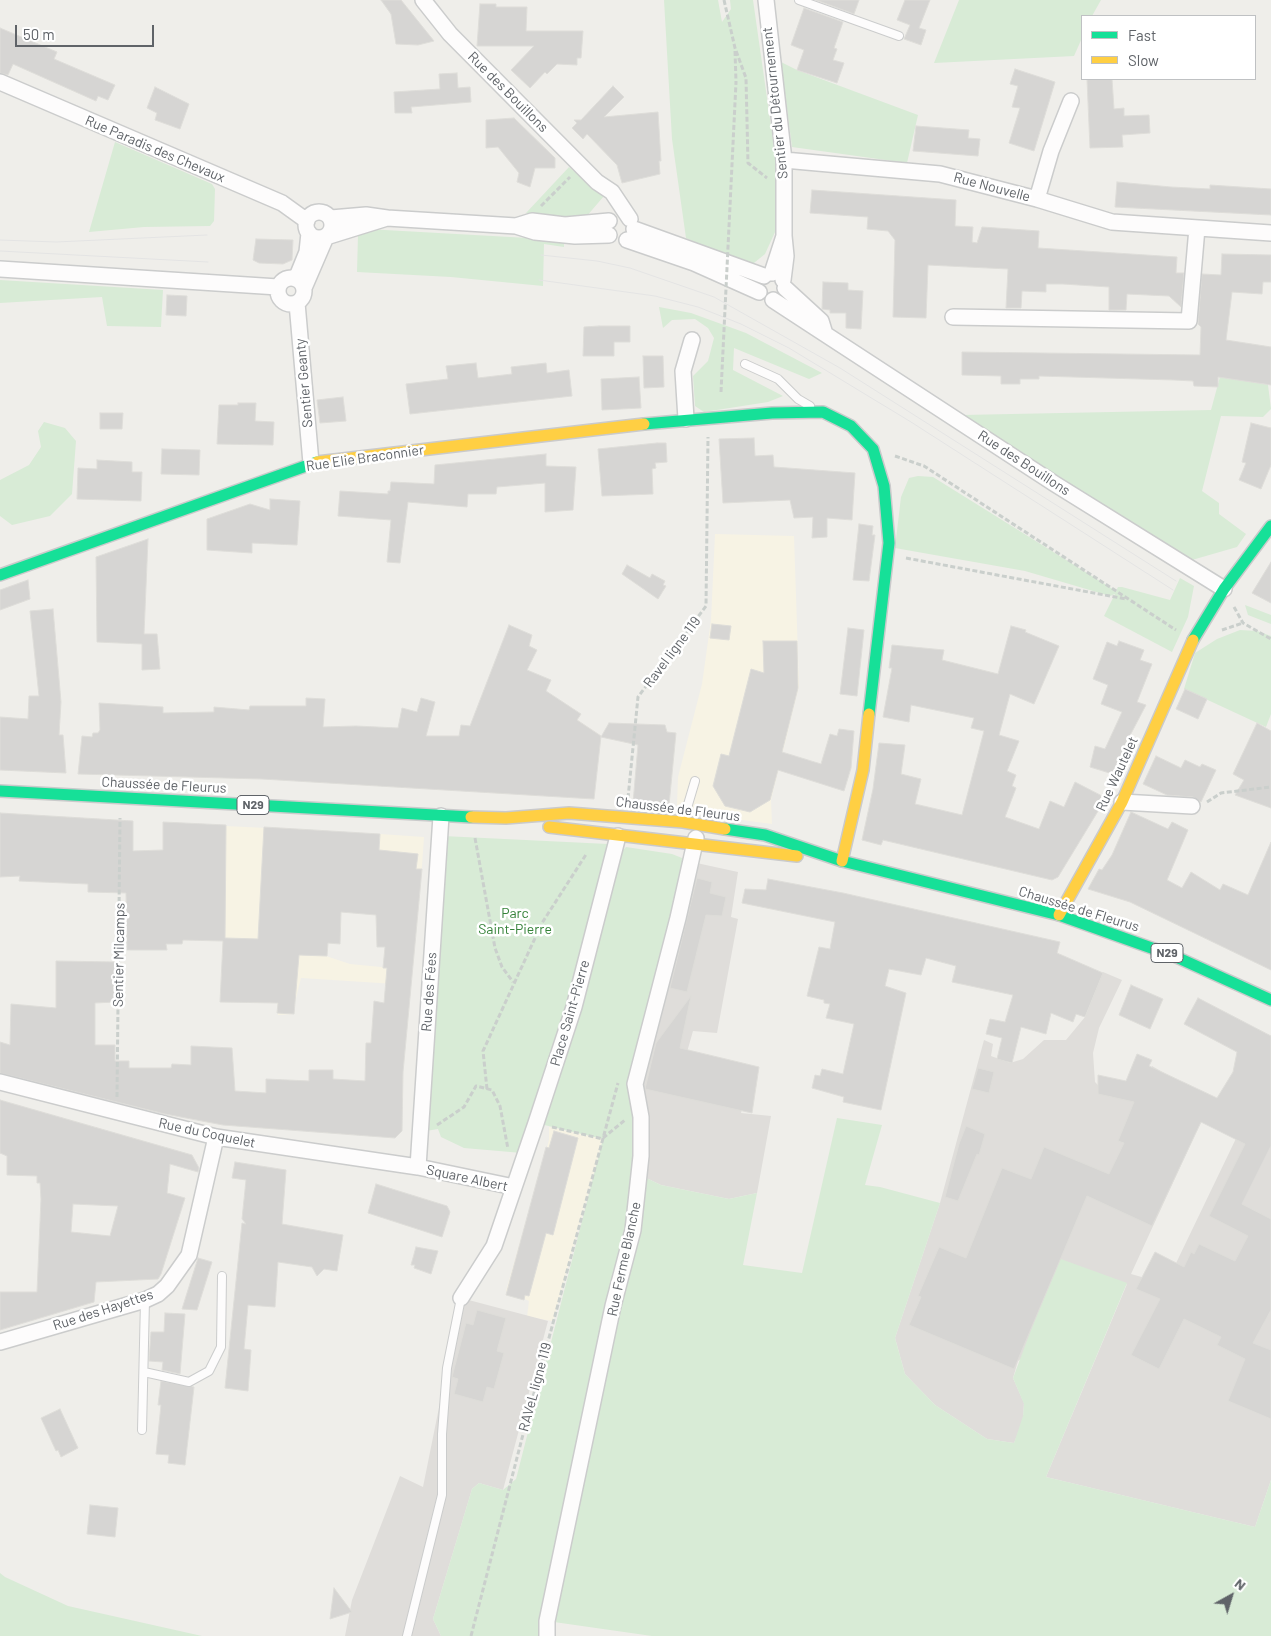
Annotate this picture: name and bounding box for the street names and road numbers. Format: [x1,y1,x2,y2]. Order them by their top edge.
street label: Sentier du Détournement [759,26,791,180]
street label: Rue des Bouillons [464,48,552,136]
street label: Rue Paradis des Chevaux [83,112,227,186]
street label: Rue Nouvelle [952,169,1032,205]
street label: Sentier Geanty [292,338,316,428]
street label: Rue des Bouillons [975,427,1073,499]
street label: Rue Elie Braconnier [305,441,425,475]
street label: Ravel ligne 119 [640,613,704,691]
street label: Rue Wautelet [1092,734,1142,814]
street label: Chaussée de Fleurus [101,773,227,797]
street label: Chaussée de Fleurus [615,793,741,825]
road number: N29 [237,796,269,814]
street label: Chaussée de Fleurus [1017,883,1141,935]
street label: Sentier Milcamps [110,903,128,1007]
road number: N29 [1151,944,1183,962]
street label: Rue des Fées [418,952,440,1032]
street label: Place Saint-Pierre [547,958,593,1068]
street label: Rue du Coquelet [157,1115,257,1151]
street label: Square Albert [425,1161,509,1195]
street label: Rue Ferme Blanche [604,1200,644,1318]
street label: Rue des Hayettes [51,1286,155,1334]
street label: RAVeL ligne 119 [515,1340,555,1434]

